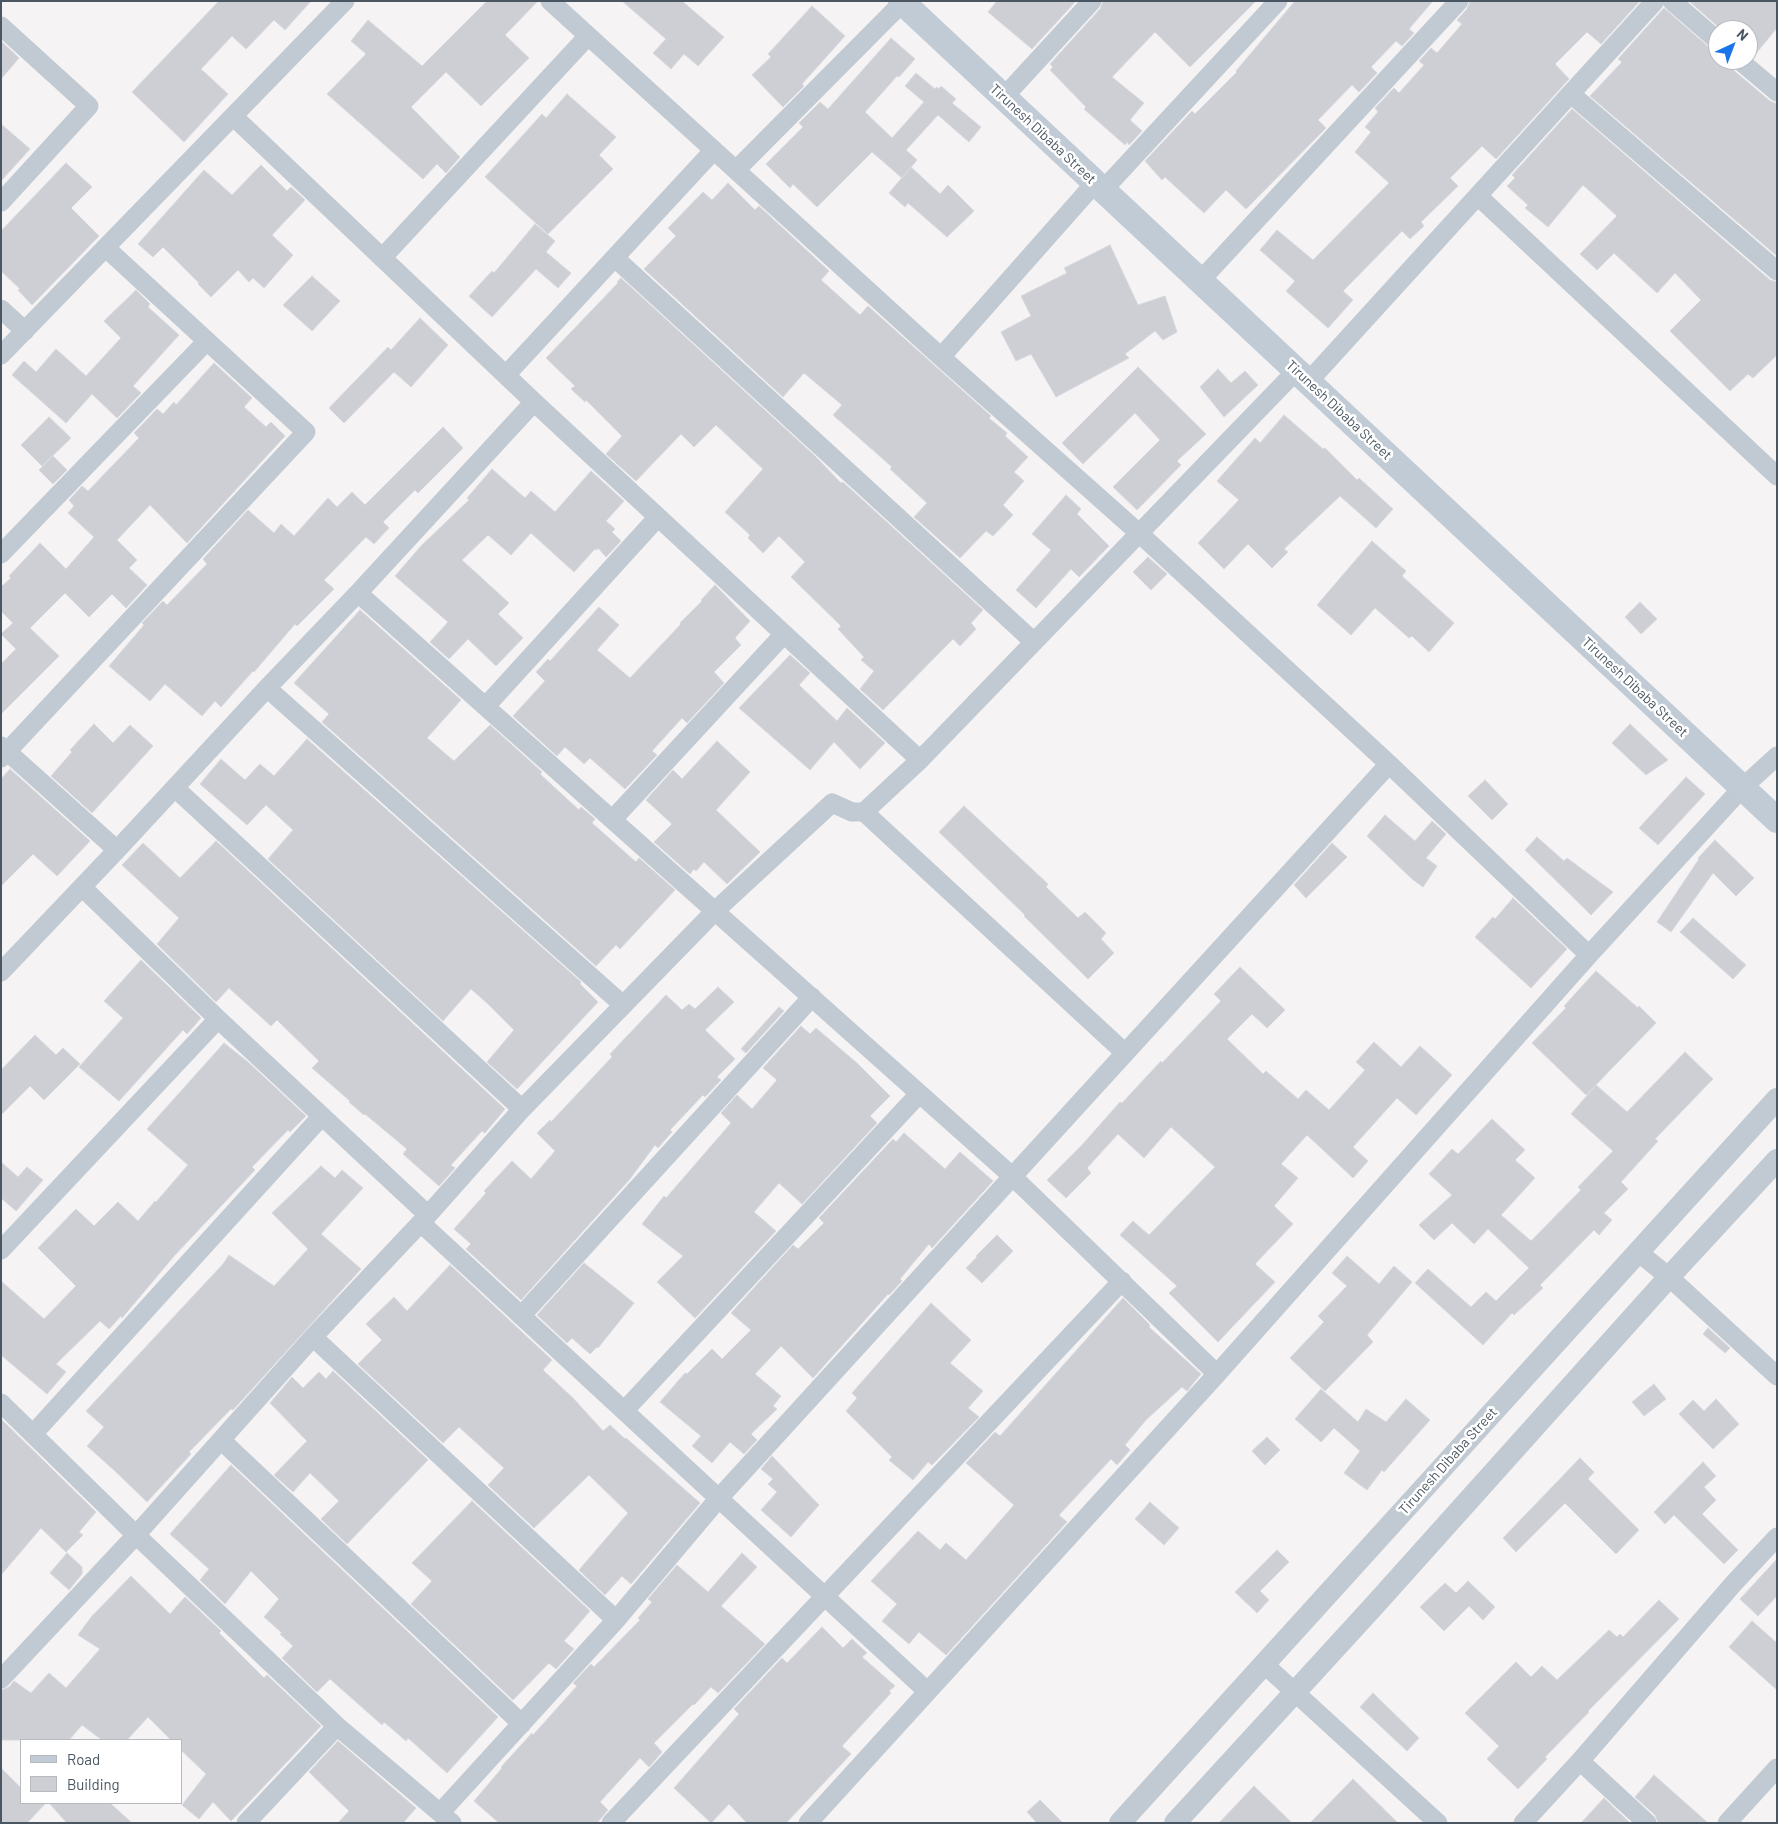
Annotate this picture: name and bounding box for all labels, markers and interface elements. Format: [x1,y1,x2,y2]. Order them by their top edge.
north arrow [1708,20,1758,70]
text: N [1734,25,1752,44]
street label: Tirunesh Dibaba Street [987,81,1099,187]
street label: Tirunesh Dibaba Street [1283,357,1395,463]
street label: Tirunesh Dibaba Street [1579,634,1691,740]
street label: Tirunesh Dibaba Street [1395,1404,1501,1518]
legend [20,1739,182,1804]
text: Road [67,1750,100,1768]
text: Building [67,1775,120,1793]

